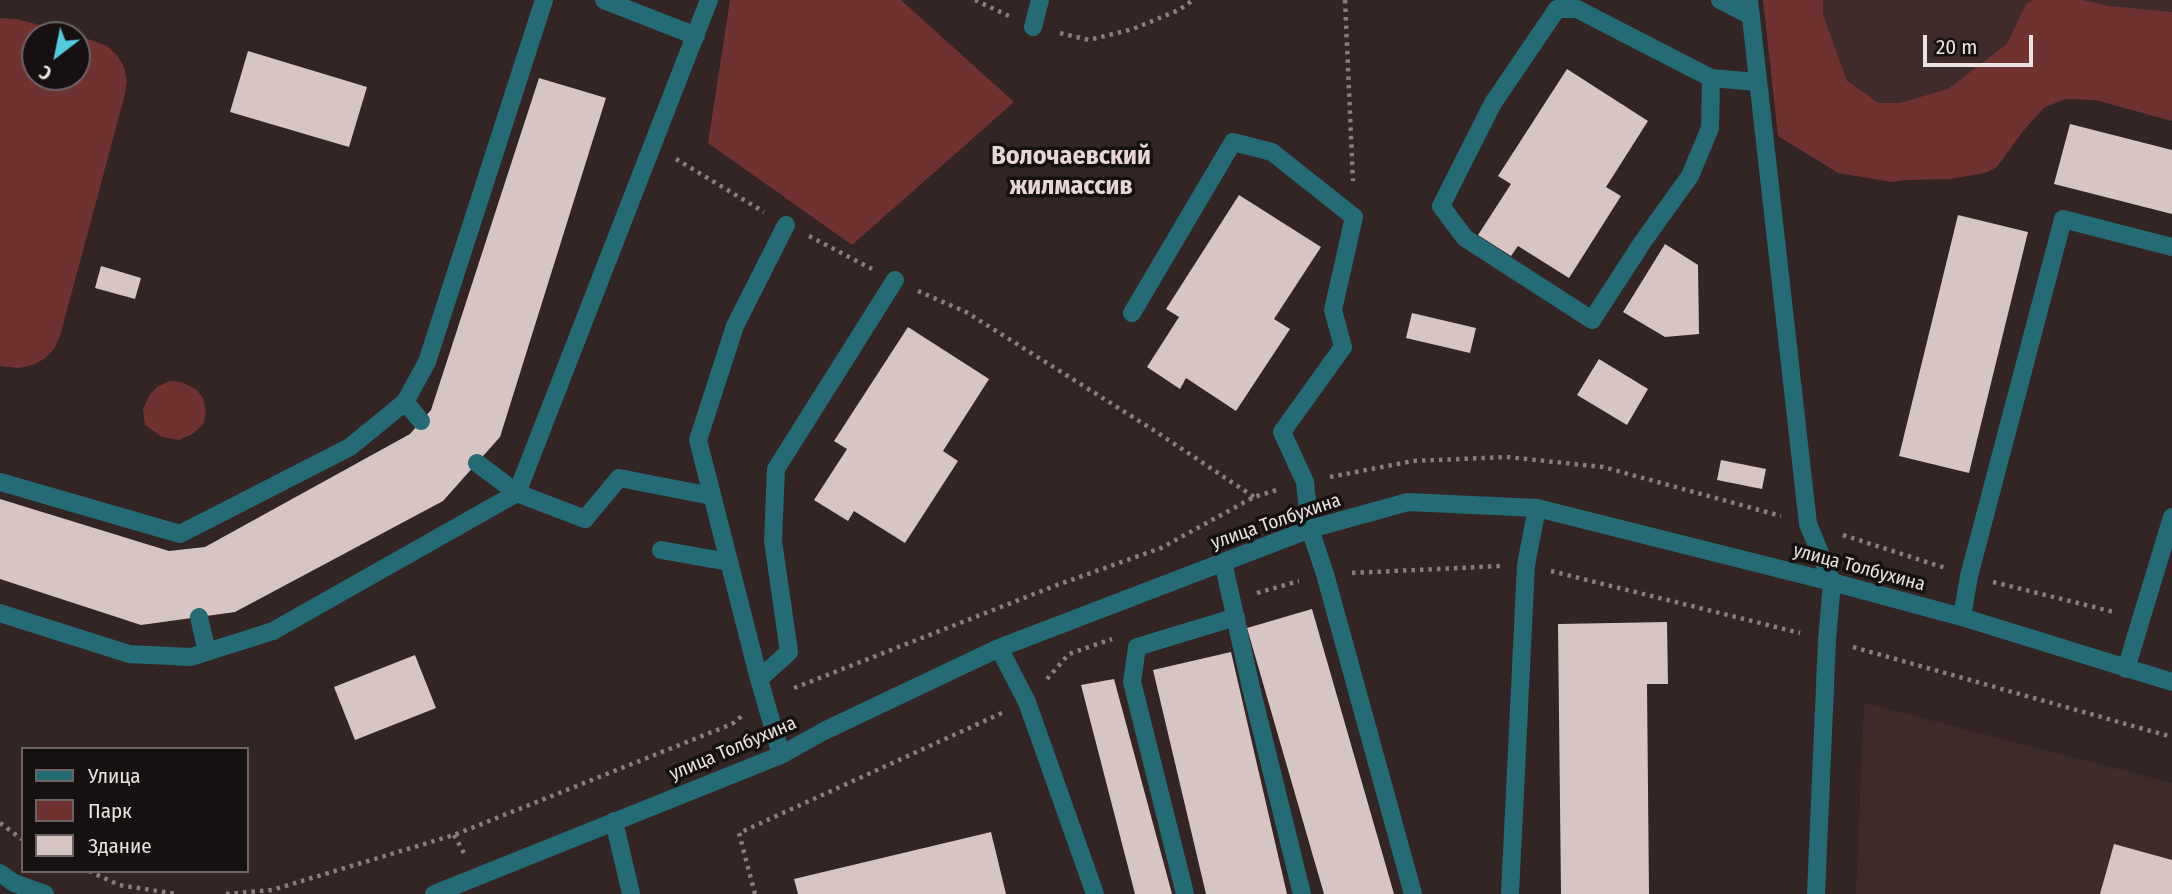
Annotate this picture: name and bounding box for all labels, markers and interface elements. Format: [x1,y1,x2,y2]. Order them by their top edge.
north arrow [21,21,91,91]
scale bar [1927,21,2037,65]
text: 20 m [1936,34,1977,60]
text: С [35,60,56,85]
district label: Волочаевский жилмассив [991,141,1151,202]
street label: улица Толбухина [1208,489,1344,555]
street label: улица Толбухина [1791,539,1927,597]
street label: улица Толбухина [666,712,800,786]
legend [21,747,248,873]
text: Улица [88,763,141,789]
text: Парк [88,798,132,824]
text: Здание [88,833,152,859]

